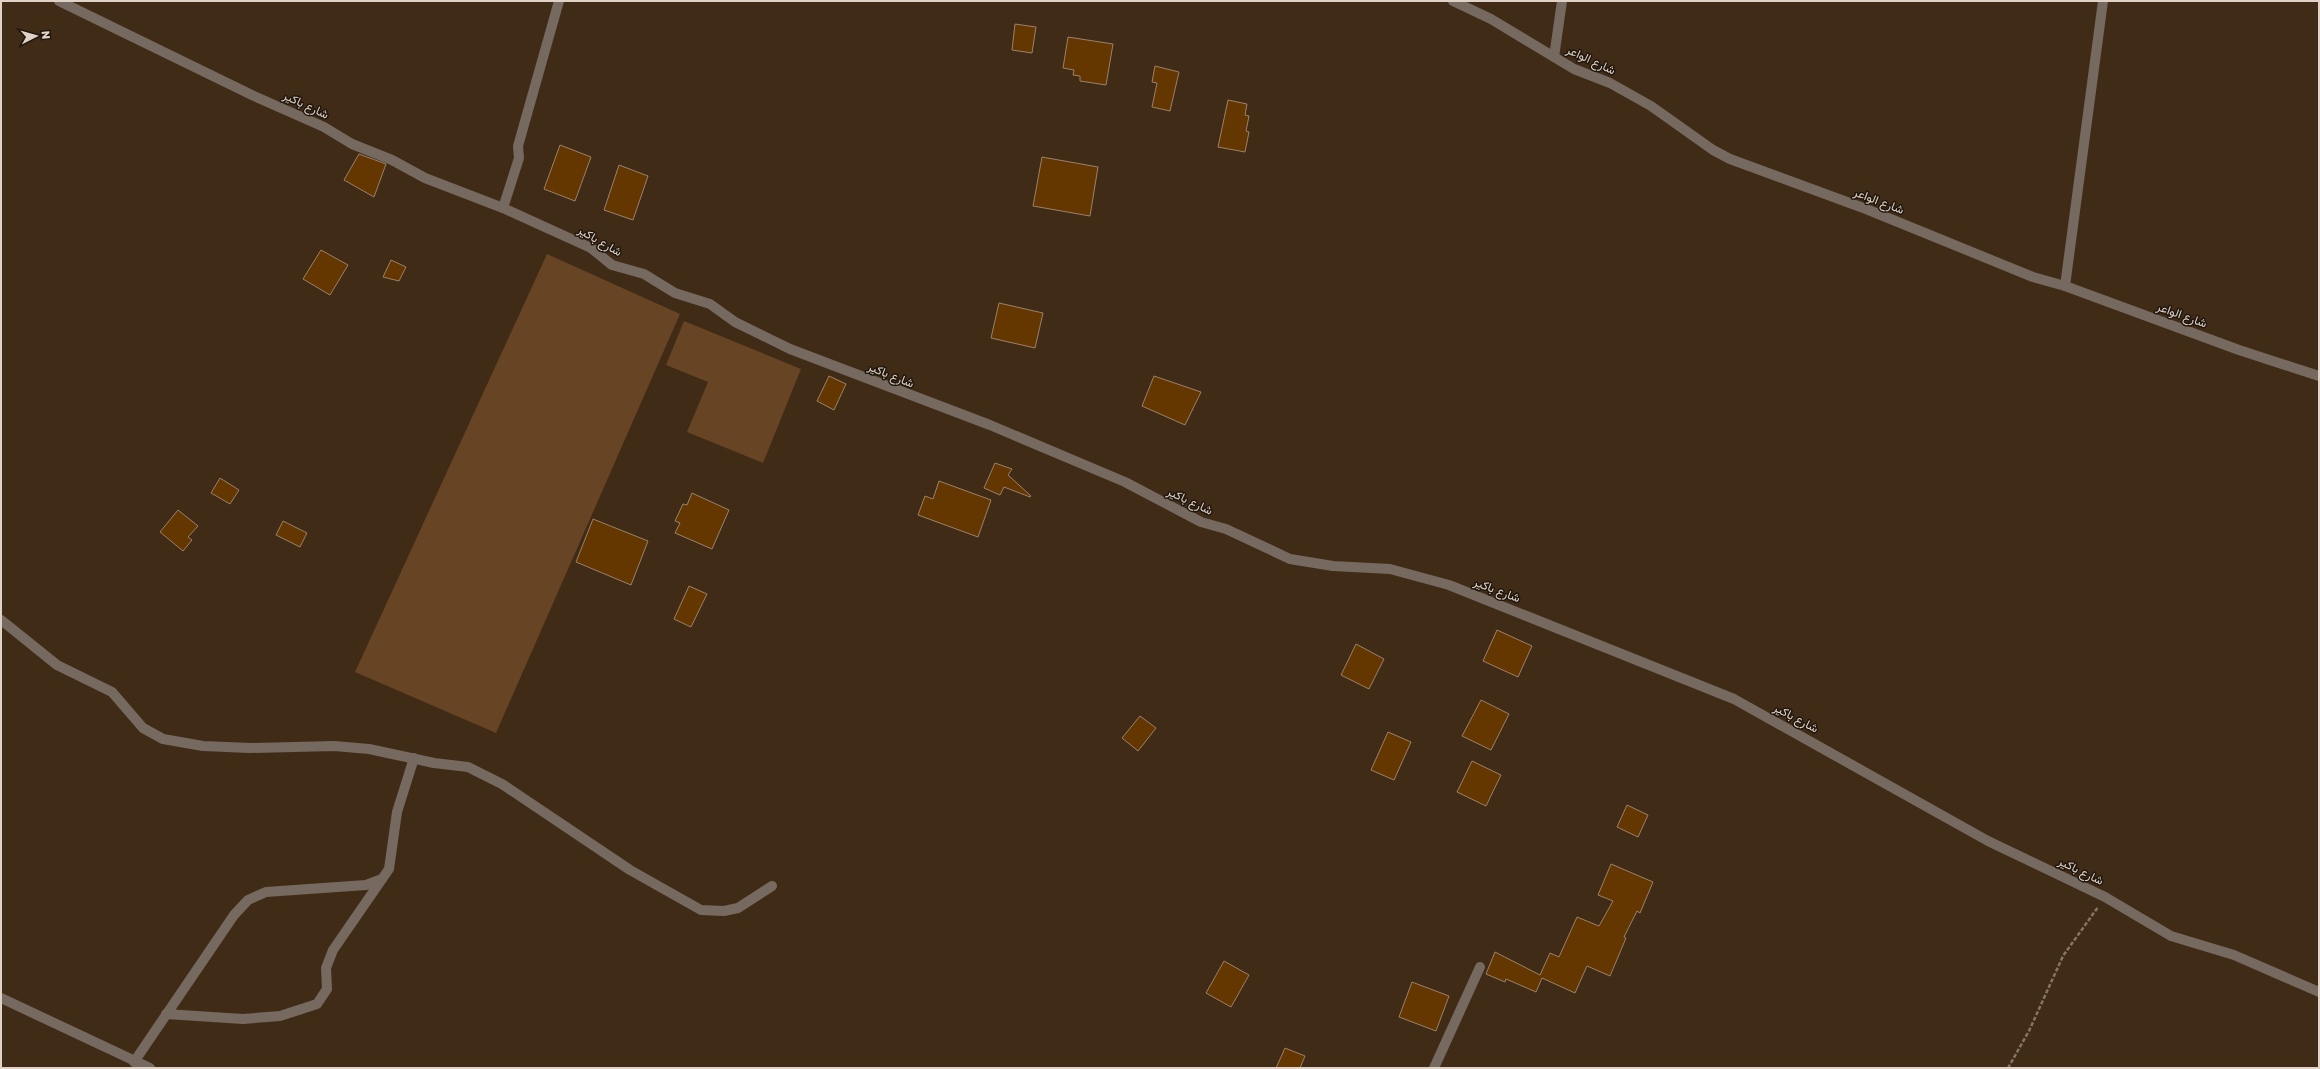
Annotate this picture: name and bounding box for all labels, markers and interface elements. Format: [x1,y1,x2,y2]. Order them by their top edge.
north arrow [16,16,56,56]
text: N [40,30,53,40]
street label: شارع الواعر [1563,41,1618,79]
street label: شارع باكير [279,87,331,123]
street label: شارع الواعر [1850,184,1906,219]
street label: شارع باكير [574,221,625,261]
street label: شارع الواعر [2153,298,2209,332]
street label: شارع باكير [864,358,917,392]
street label: شارع باكير [1163,483,1215,519]
street label: شارع باكير [1470,573,1523,607]
street label: شارع باكير [1769,699,1821,737]
street label: شارع باكير [2054,853,2106,890]

